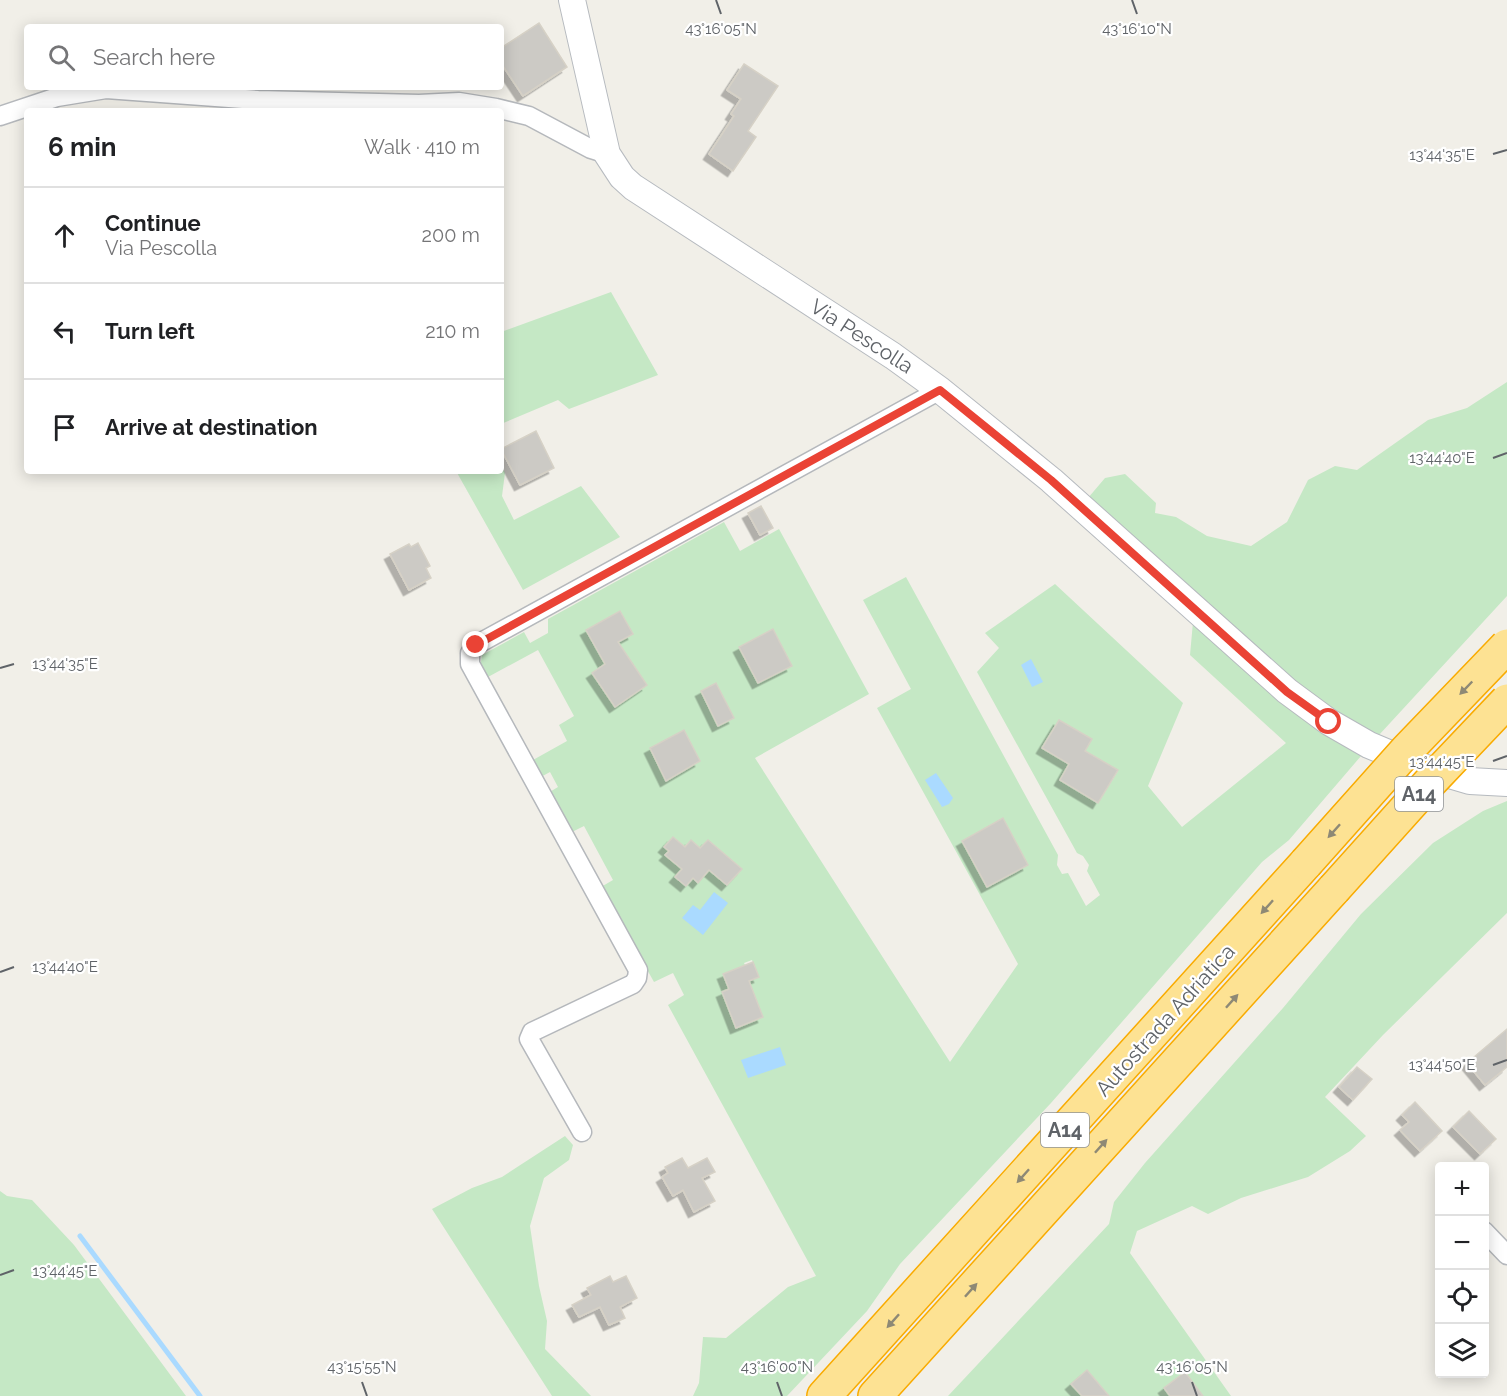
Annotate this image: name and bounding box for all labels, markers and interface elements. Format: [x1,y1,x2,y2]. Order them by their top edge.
text: 43°16'05"N [685,20,757,38]
text: 43°16'10"N [1102,20,1172,38]
search box [24,24,504,90]
icon: search [45,41,78,74]
text: Search here [93,44,215,70]
text: 6 min [48,132,117,162]
text: Walk · 410 m [364,135,480,159]
text: 13°44'35"E [1409,146,1475,164]
text: Continue [105,210,201,236]
icon: ahead [48,219,81,252]
text: 200 m [422,223,480,247]
text: Via Pescolla [105,236,217,260]
street label: Via Pescolla [806,293,918,379]
icon: left [48,315,81,348]
text: Turn left [105,318,195,344]
text: 210 m [425,319,480,343]
icon: arrive [48,411,81,444]
text: Arrive at destination [105,414,318,440]
text: 13°44'40"E [1409,449,1475,467]
route end [462,631,488,657]
text: 13°44'35"E [32,655,98,673]
one-way arrow [1460,680,1474,694]
route start [1315,708,1341,734]
text: 13°44'45"E [1410,753,1474,771]
road number: A14 [1395,777,1443,811]
one-way arrow [1328,823,1341,838]
one-way arrow [1261,899,1274,914]
street label: Autostrada Adriatica [1090,939,1240,1101]
text: 13°44'40"E [32,958,98,976]
one-way arrow [1225,994,1238,1009]
text: 13°44'50"E [1409,1056,1475,1074]
road number: A14 [1041,1113,1089,1147]
one-way arrow [1094,1138,1108,1153]
map controls [1435,1162,1489,1378]
button: + [1435,1162,1489,1216]
one-way arrow [1017,1168,1030,1183]
button: − [1435,1216,1489,1270]
text: 13°44'45"E [33,1262,97,1280]
button: locate [1435,1270,1489,1324]
one-way arrow [964,1283,977,1298]
one-way arrow [886,1313,900,1327]
button: layers [1435,1324,1489,1378]
text: 43°15'55"N [327,1358,397,1376]
text: 43°16'00"N [741,1358,813,1376]
text: 43°16'05"N [1156,1358,1228,1376]

